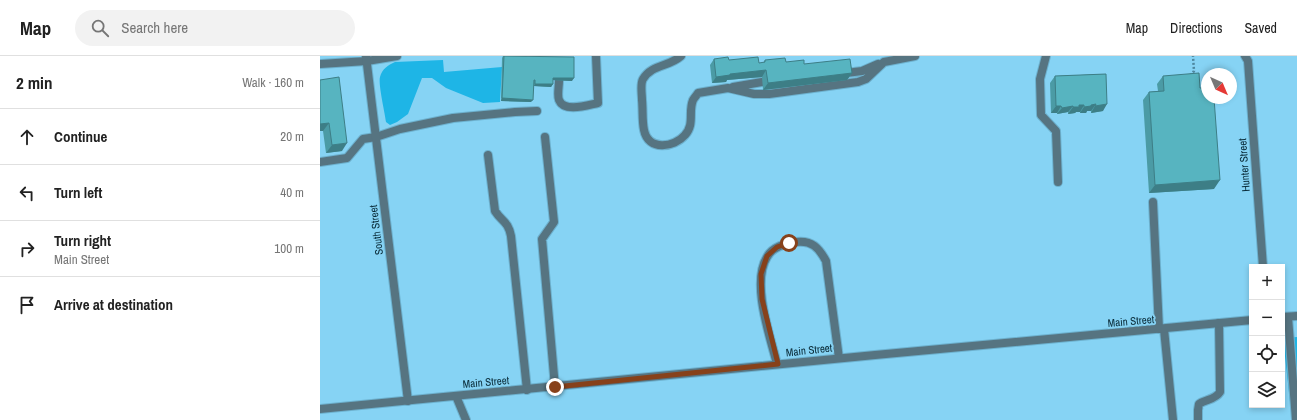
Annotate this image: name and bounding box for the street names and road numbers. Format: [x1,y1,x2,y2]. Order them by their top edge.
street label: Hunter Street [1235,137,1253,192]
street label: South Street [366,204,386,256]
street label: Main Street [1107,312,1155,330]
street label: Main Street [785,341,833,359]
street label: Main Street [462,373,510,391]

